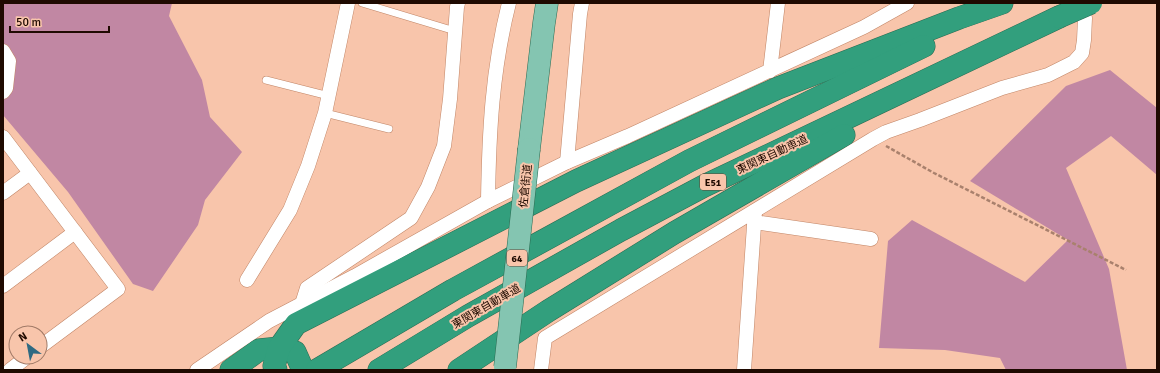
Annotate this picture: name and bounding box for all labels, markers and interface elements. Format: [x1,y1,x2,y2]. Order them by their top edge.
scale bar [10,8,109,34]
text: 50 m [16,15,41,30]
street label: 東関東自動車道 [735,132,810,177]
street label: 佐倉街道 [517,163,534,209]
road number: E51 [700,174,726,190]
road number: 64 [507,250,527,266]
street label: 東関東自動車道 [450,282,523,331]
north arrow [8,325,48,365]
text: N [16,329,30,344]

